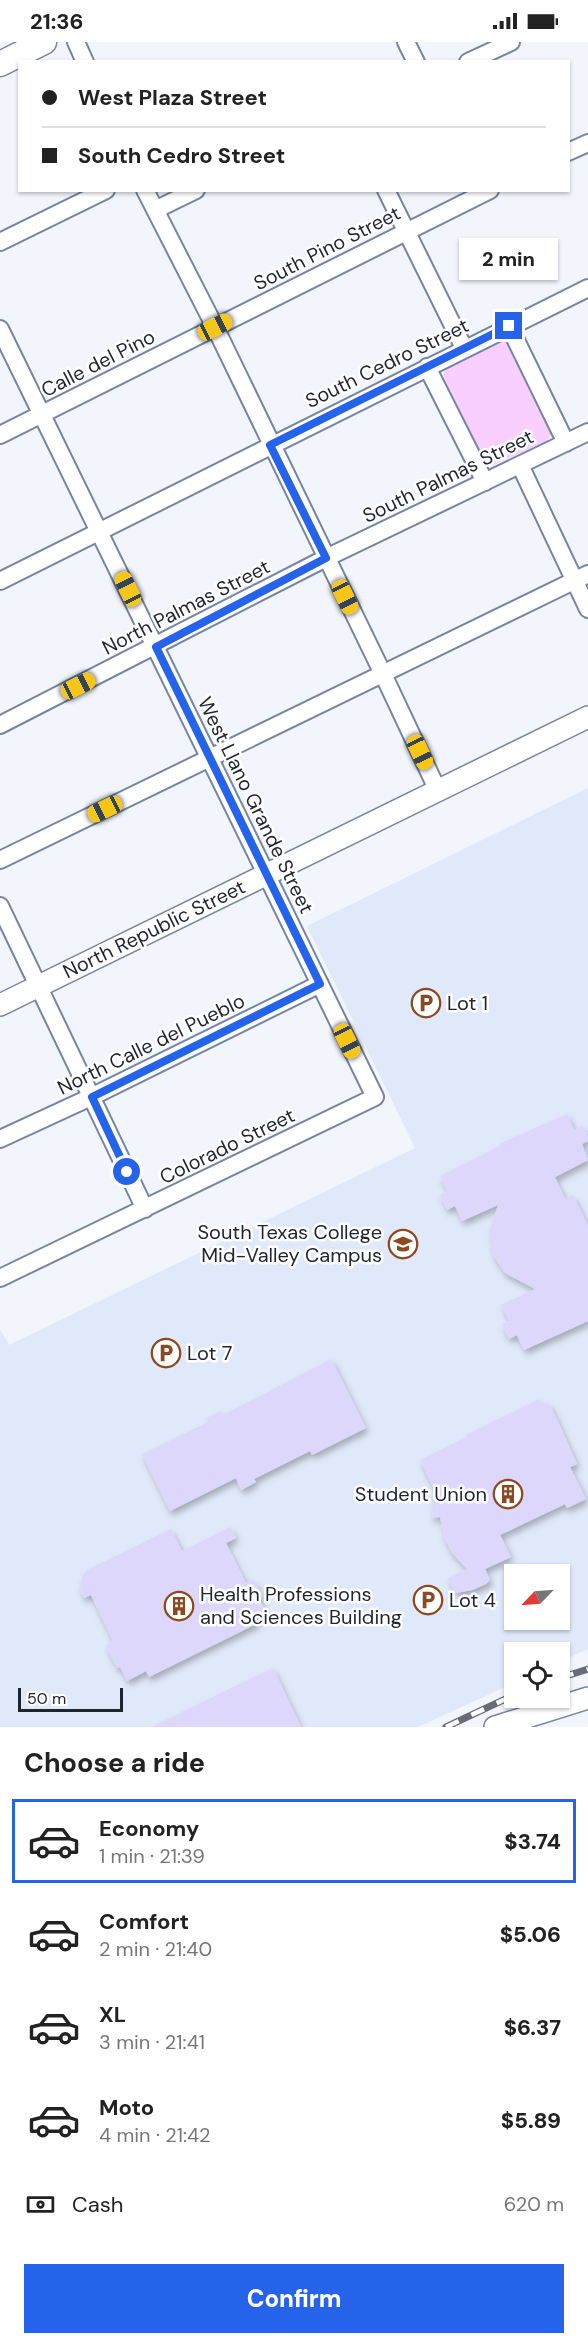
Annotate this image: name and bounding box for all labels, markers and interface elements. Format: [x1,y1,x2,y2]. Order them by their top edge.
text: 21:36 [30,7,84,36]
text: West Plaza Street [78,83,267,112]
text: South Cedro Street [78,141,285,170]
street label: South Pino Street [249,200,405,296]
callout: 2 min [460,239,558,281]
text: 2 min [482,246,535,272]
car [195,311,235,343]
street label: South Cedro Street [301,312,473,414]
route end [495,312,522,339]
street label: Calle del Pino [37,323,159,403]
street label: South Palmas Street [358,423,538,529]
street label: North Palmas Street [98,553,274,661]
car [112,569,144,609]
car [329,577,361,617]
car [58,670,98,702]
street label: West Llano Grande Street [192,692,320,918]
car [404,732,436,772]
car [85,793,125,825]
street label: North Republic Street [59,874,250,984]
street label: North Calle del Pueblo [53,987,249,1101]
parking icon: Lot 1 [410,987,442,1019]
place label: Lot 1 [447,990,488,1016]
car [331,1021,363,1061]
street label: Colorado Street [155,1102,299,1190]
route start [113,1158,140,1185]
place label: South Texas College Mid-Valley Campus [197,1219,382,1268]
school or university icon: South Texas College Mid-Valley Campus [387,1228,419,1260]
parking icon: Lot 7 [150,1337,182,1369]
place label: Lot 7 [187,1340,232,1366]
building icon: Student Union [492,1478,524,1510]
place label: Student Union [355,1481,487,1507]
north arrow [504,1564,570,1630]
map controls [504,1564,570,1708]
place label: Health Professions and Sciences Building [200,1581,402,1630]
parking icon: Lot 4 [412,1584,444,1616]
place label: Lot 4 [449,1587,496,1613]
building icon: Health Professions and Sciences Building [163,1590,195,1622]
button: locate [504,1642,570,1708]
scale bar [18,1685,123,1712]
text: 50 m [27,1688,66,1709]
text: Choose a ride [24,1745,205,1780]
icon: car [27,1814,81,1868]
text: Economy [99,1814,199,1843]
text: $3.74 [504,1827,561,1856]
text: 1 min · 21:39 [99,1843,205,1869]
icon: car [27,1907,81,1961]
text: Comfort [99,1907,189,1936]
text: $5.06 [500,1920,561,1949]
text: 2 min · 21:40 [99,1936,212,1962]
icon: car [27,2000,81,2054]
text: XL [99,2000,126,2029]
text: $6.37 [504,2013,561,2042]
text: 3 min · 21:41 [99,2029,205,2055]
icon: car [27,2093,81,2147]
text: Moto [99,2093,154,2122]
text: $5.89 [501,2106,561,2135]
text: 4 min · 21:42 [99,2122,211,2148]
icon: cash [24,2188,57,2221]
text: Cash [72,2190,123,2219]
text: 620 m [504,2191,564,2217]
button: Confirm [24,2264,564,2333]

